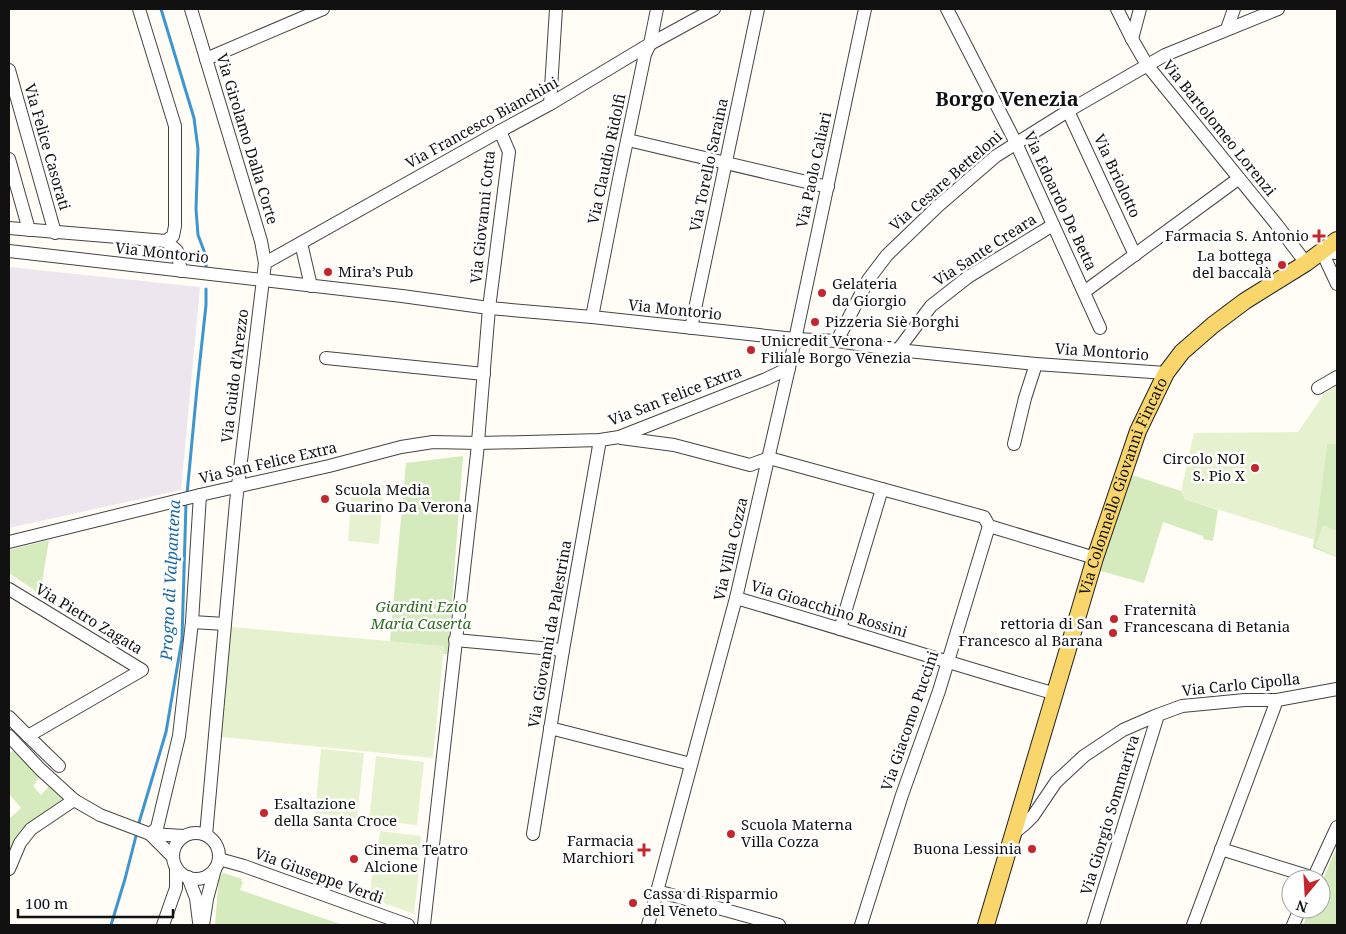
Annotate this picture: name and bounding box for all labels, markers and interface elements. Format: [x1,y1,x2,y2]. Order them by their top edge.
street label: Via Girolamo Dalla Corte [212,51,283,227]
street label: Via Bartolomeo Lorenzi [1159,55,1281,200]
street label: Via Francesco Bianchini [401,72,562,173]
street label: Via Felice Casorati [20,81,76,212]
district label: Borgo Venezia [935,85,1079,112]
street label: Via Claudio Ridolfi [582,92,630,226]
street label: Via Torello Saraina [684,96,732,233]
street label: Via Paolo Caliari [791,110,835,230]
street label: Via Cesare Betteloni [885,126,1006,235]
street label: Via Edoardo De Betta [1020,128,1102,273]
street label: Via Briolotto [1090,131,1146,221]
street label: Via Giovanni Cotta [465,149,499,284]
street label: Via Sante Creara [929,208,1040,290]
place label: Farmacia S. Antonio [1165,225,1309,245]
marker: Farmacia S. Antonio [1313,230,1325,242]
street label: Via Montorio [114,237,210,267]
place label: La bottega del baccalà [1192,245,1272,282]
marker: La bottega del baccalà [1276,259,1288,271]
place label: Mira’s Pub [338,261,414,281]
marker: Mira’s Pub [322,266,334,278]
place label: Gelateria da Giorgio [832,273,906,310]
marker: Gelateria da Giorgio [816,287,828,299]
street label: Via Montorio [627,294,723,324]
street label: Via Guido d'Arezzo [216,308,252,444]
place label: Pizzeria Siè Borghi [825,311,959,331]
marker: Pizzeria Siè Borghi [809,316,821,328]
place label: Unicredit Verona - Filiale Borgo Venezia [761,330,911,367]
street label: Via Montorio [1054,338,1150,364]
marker: Unicredit Verona - Filiale Borgo Venezia [745,344,757,356]
street label: Via San Felice Extra [605,360,744,430]
street label: Via Colonnello Giovanni Fincato [1074,374,1171,597]
street label: Via San Felice Extra [197,436,339,488]
place label: Circolo NOI S. Pio X [1163,448,1245,485]
marker: Circolo NOI S. Pio X [1249,462,1261,474]
place label: Scuola Media Guarino Da Verona [335,479,472,516]
marker: Scuola Media Guarino Da Verona [319,493,331,505]
street label: Via Villa Cozza [708,495,752,602]
water label: Progno di Valpantena [155,498,185,662]
street label: Via Giovanni da Palestrina [523,538,575,729]
street label: Via Gioacchino Rossini [749,575,910,641]
street label: Via Pietro Zagata [32,578,147,658]
park label: Giardini Ezio Maria Caserta [370,596,472,633]
place label: Fraternità Francescana di Betania [1124,599,1290,636]
place label: rettoria di San Francesco al Barana [959,613,1103,650]
marker: Fraternità Francescana di Betania [1108,613,1120,625]
marker: rettoria di San Francesco al Barana [1107,627,1119,639]
street label: Via Giacomo Puccini [876,648,942,793]
street label: Via Carlo Cipolla [1181,668,1301,700]
street label: Via Giorgio Sommariva [1075,732,1143,897]
place label: Esaltazione della Santa Croce [274,793,397,830]
marker: Esaltazione della Santa Croce [258,807,270,819]
place label: Scuola Materna Villa Cozza [741,814,853,851]
marker: Scuola Materna Villa Cozza [725,828,737,840]
place label: Farmacia Marchiori [562,830,634,867]
place label: Buona Lessinia [913,838,1022,858]
place label: Cinema Teatro Alcione [364,839,468,876]
street label: Via Giuseppe Verdi [252,842,387,908]
marker: Buona Lessinia [1026,843,1038,855]
marker: Farmacia Marchiori [638,844,650,856]
marker: Cinema Teatro Alcione [348,853,360,865]
north arrow [1281,869,1331,919]
place label: Cassa di Risparmio del Veneto [643,883,778,920]
scale bar [18,886,172,918]
text: 100 m [25,893,68,913]
text: N [1294,896,1310,918]
marker: Cassa di Risparmio del Veneto [627,897,639,909]

